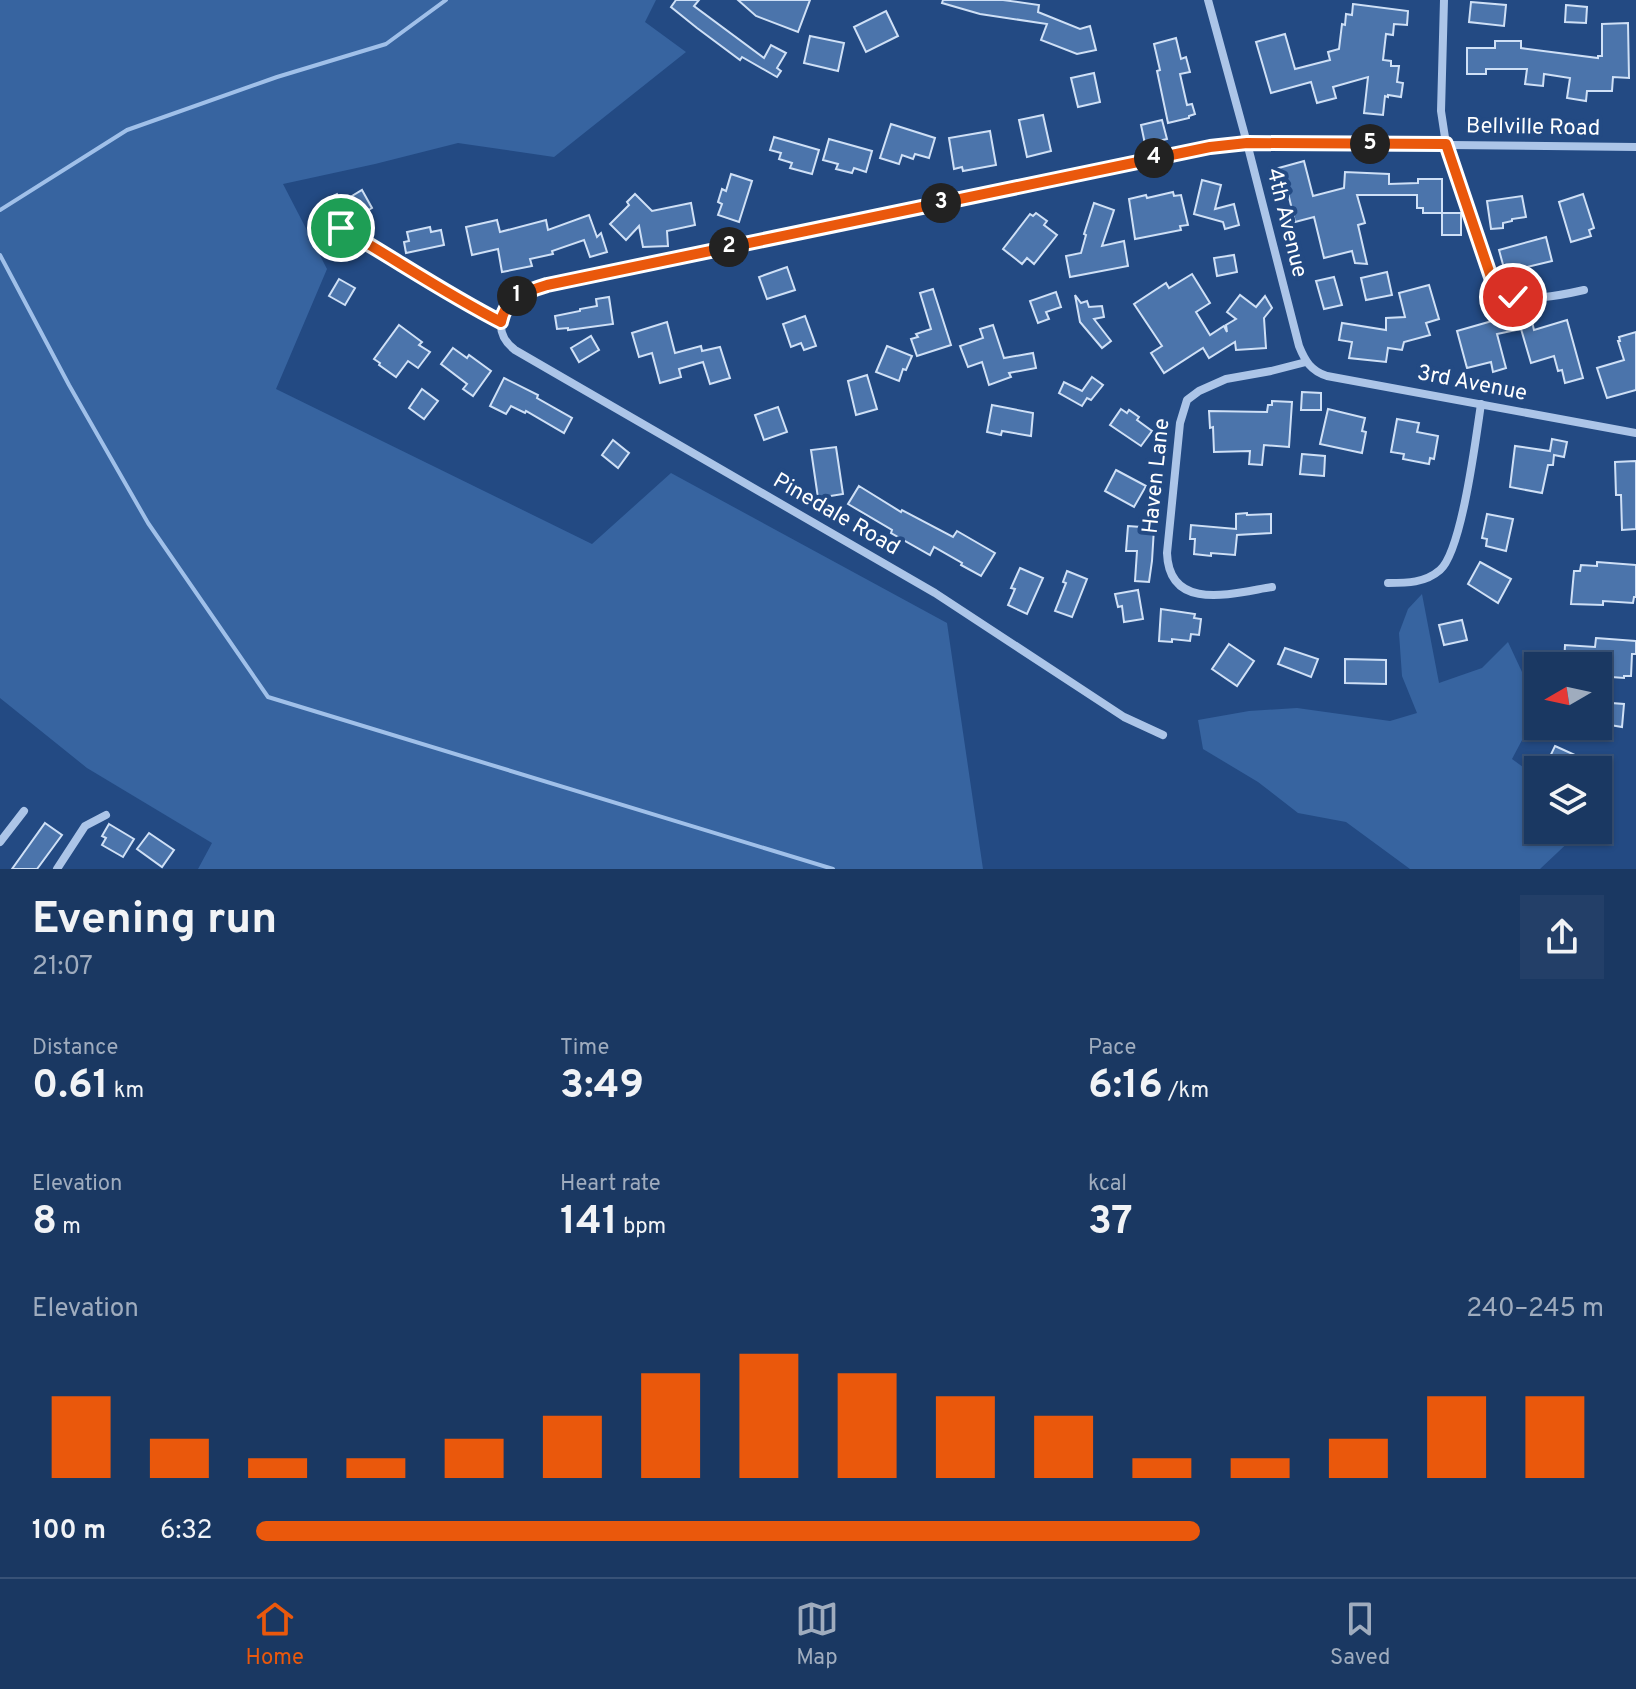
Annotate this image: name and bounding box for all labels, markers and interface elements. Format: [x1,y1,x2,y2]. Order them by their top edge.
street label: Bellville Road [1466,113,1600,143]
pin: 5 [1350,124,1390,164]
text: 5 [1363,130,1377,157]
pin: 4 [1134,138,1174,178]
text: 4 [1147,144,1161,171]
street label: 4th Avenue [1259,166,1313,280]
pin: 3 [921,183,961,223]
text: 3 [934,189,948,216]
pin [307,194,375,262]
icon: arrive [319,206,363,250]
pin: 2 [709,227,749,267]
text: 2 [722,233,736,260]
pin [1479,263,1547,331]
icon: check [1491,275,1535,319]
pin: 1 [497,276,537,316]
text: 1 [513,282,521,309]
street label: 3rd Avenue [1415,360,1529,408]
street label: Haven Lane [1138,417,1176,535]
street label: Pinedale Road [768,468,904,562]
north arrow [1524,652,1612,740]
map controls [1524,652,1612,844]
button: layers [1524,756,1612,844]
text: Evening run [32,893,277,949]
button: share [1520,895,1604,979]
text: 21:07 [32,951,93,984]
text: Distance [32,1035,118,1062]
text: Time [560,1035,609,1062]
text: Pace [1088,1035,1136,1062]
text: 0.61 [32,1062,109,1112]
text: 3:49 [560,1062,644,1112]
text: 6:16 [1088,1062,1163,1112]
text: km [109,1078,144,1105]
text: /km [1163,1078,1209,1105]
text: Elevation [32,1171,122,1198]
text: Heart rate [560,1171,661,1198]
text: kcal [1088,1171,1127,1198]
text: 8 [32,1198,57,1248]
text: 141 [560,1198,618,1248]
text: 37 [1088,1198,1133,1248]
text: m [57,1214,81,1241]
text: bpm [618,1214,666,1241]
text: Elevation [32,1293,139,1326]
text: 240–245 m [1466,1293,1604,1326]
text: 100 m [32,1515,106,1548]
text: 6:32 [160,1515,212,1548]
tab: Home [246,1597,304,1672]
tab: Map [795,1597,839,1672]
tab: Saved [1330,1597,1390,1672]

